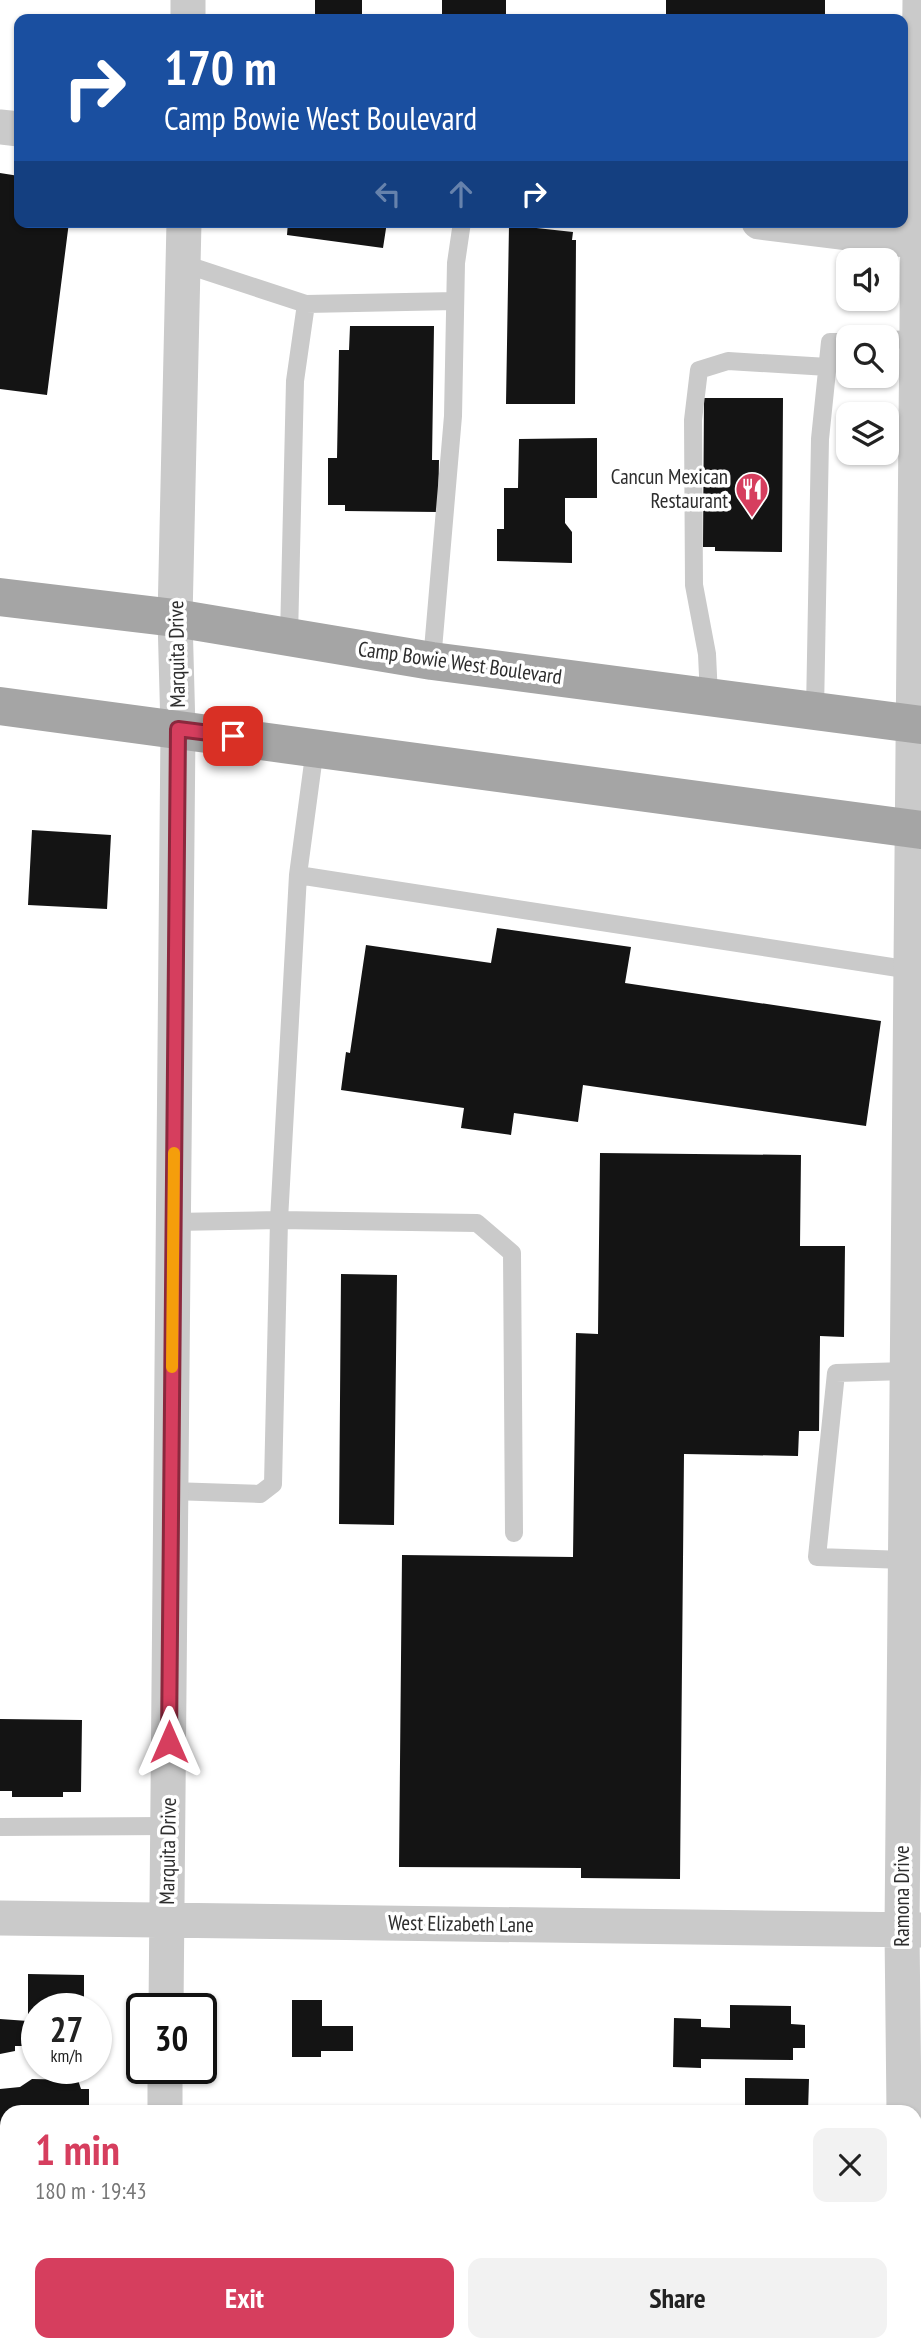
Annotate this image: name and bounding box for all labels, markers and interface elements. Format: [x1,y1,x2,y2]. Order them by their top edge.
text: 170 m [164,35,277,99]
icon: right [49,42,140,133]
text: Camp Bowie West Boulevard [164,97,477,139]
icon: left [369,175,407,213]
icon: ahead [442,175,480,213]
icon: right [515,175,553,213]
map controls [836,248,899,465]
button: sound [836,248,899,311]
button: search [836,325,899,388]
button: layers [836,402,899,465]
place label: Cancun Mexican Restaurant [611,463,728,514]
restaurant icon: Cancun Mexican Restaurant [733,470,771,519]
street label: Marquita Drive [162,600,191,708]
street label: Camp Bowie West Boulevard [356,635,564,690]
pin [203,706,263,766]
icon: arrive [214,717,252,755]
position arrow [132,1705,206,1779]
street label: Marquita Drive [153,1797,182,1905]
street label: Ramona Drive [888,1845,915,1947]
street label: West Elizabeth Lane [388,1909,534,1938]
speed limit sign: 30 [126,1993,217,2084]
text: 27 [50,2006,83,2052]
text: km/h [51,2044,82,2067]
text: 1 min [35,2122,120,2177]
button: close [813,2128,887,2202]
text: 180 m · 19:43 [35,2176,147,2205]
button: Exit [35,2258,454,2338]
button: Share [468,2258,887,2338]

